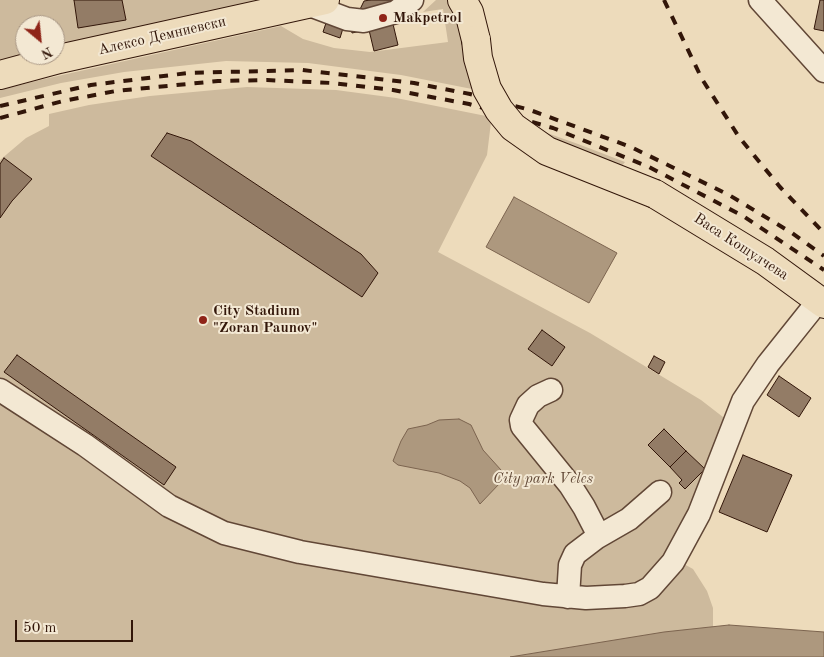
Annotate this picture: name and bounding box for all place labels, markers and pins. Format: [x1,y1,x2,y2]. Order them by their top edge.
place label: Makpetrol [393,9,462,27]
marker: Makpetrol [377,12,389,24]
place label: City Stadium "Zoran Paunov" [213,302,317,337]
marker: City Stadium "Zoran Paunov" [197,314,209,326]

